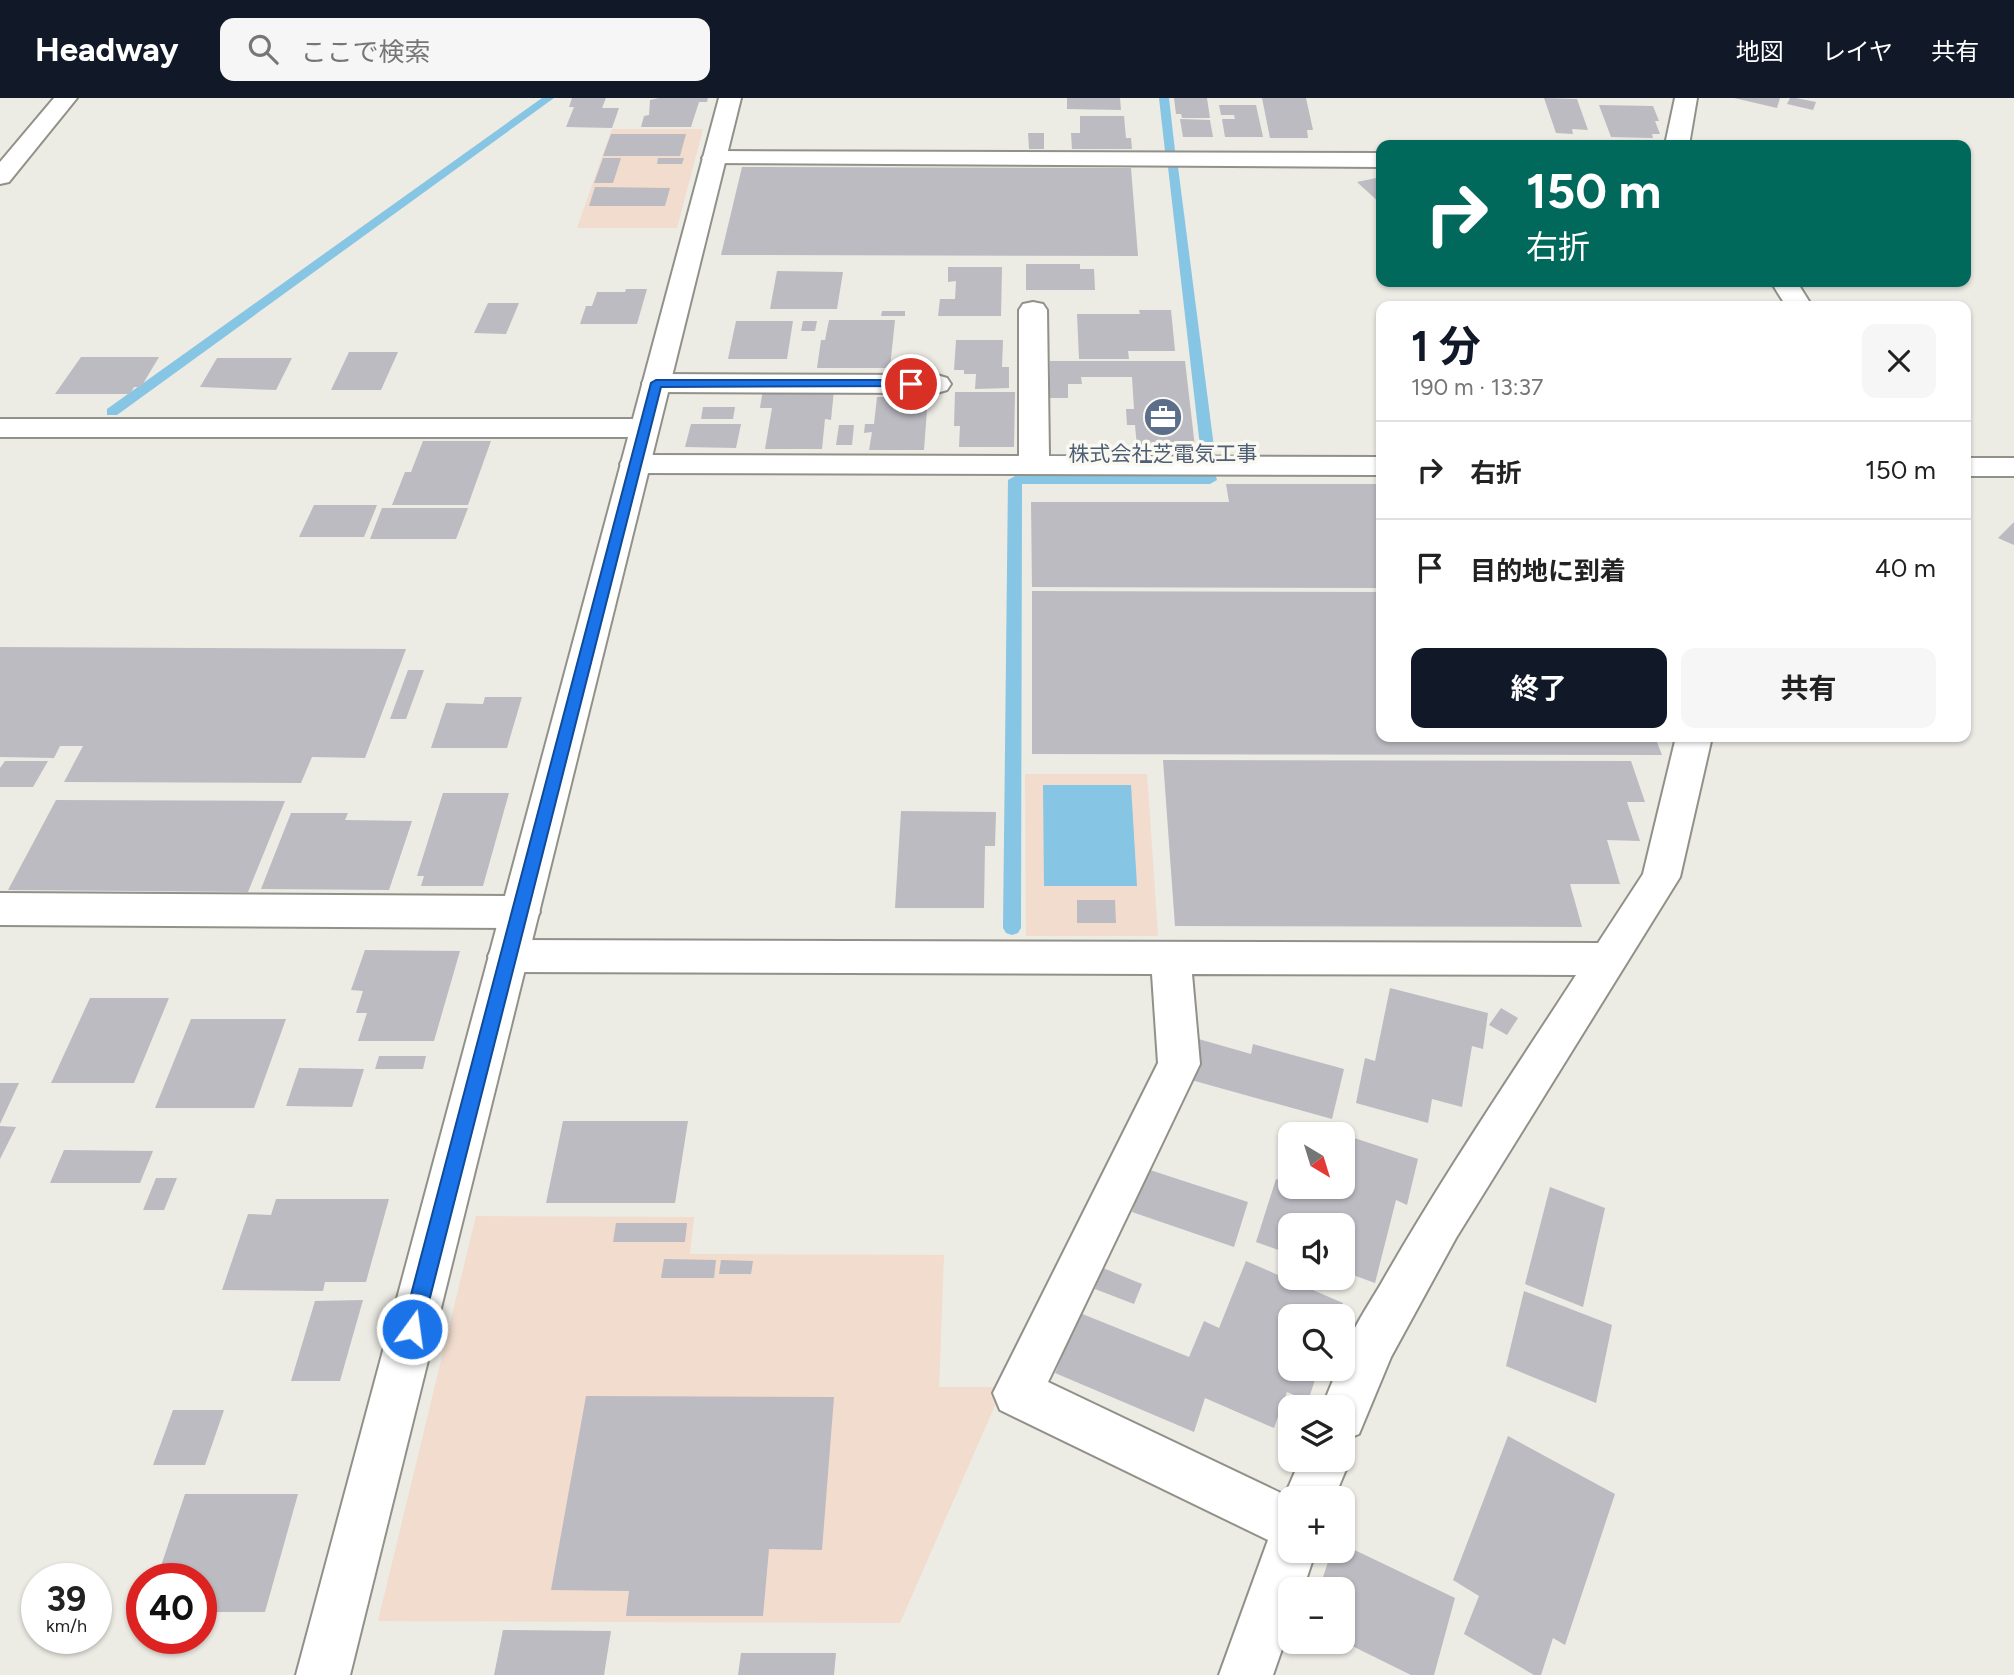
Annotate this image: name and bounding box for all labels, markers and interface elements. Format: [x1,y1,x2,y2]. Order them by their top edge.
search box [220,18,710,81]
text: Headway [35,30,178,69]
icon: search [244,30,282,68]
text: ここで検索 [300,36,430,68]
text: 地図 [1736,37,1784,66]
text: レイヤ [1822,37,1893,66]
text: 共有 [1931,37,1979,66]
text: 150 m [1526,161,1661,220]
icon: right [1411,168,1502,259]
text: 右折 [1526,228,1590,266]
text: 1 分 [1411,321,1481,372]
button: close [1862,324,1936,398]
pin [881,354,941,414]
icon: arrive [892,365,930,403]
text: 190 m · 13:37 [1411,373,1543,401]
office icon: 株式会社芝電気工事 [1142,396,1184,438]
place label: 株式会社芝電気工事 [1069,441,1258,466]
icon: right [1411,451,1449,489]
text: 150 m [1865,454,1936,486]
text: 右折 [1470,457,1522,489]
icon: arrive [1411,549,1449,587]
text: 40 m [1875,552,1936,584]
text: 目的地に到着 [1470,555,1626,587]
button: 終了 [1411,648,1667,728]
button: 共有 [1681,648,1936,728]
north arrow [1278,1122,1354,1199]
map controls [1278,1122,1355,1654]
button: sound [1278,1213,1355,1290]
position arrow [375,1292,449,1366]
button: search [1278,1304,1355,1381]
button: layers [1278,1395,1355,1472]
button: + [1278,1486,1355,1563]
speed limit sign: 40 [126,1563,217,1654]
button: − [1278,1577,1355,1654]
text: 39 [47,1578,86,1620]
text: km/h [46,1615,87,1637]

